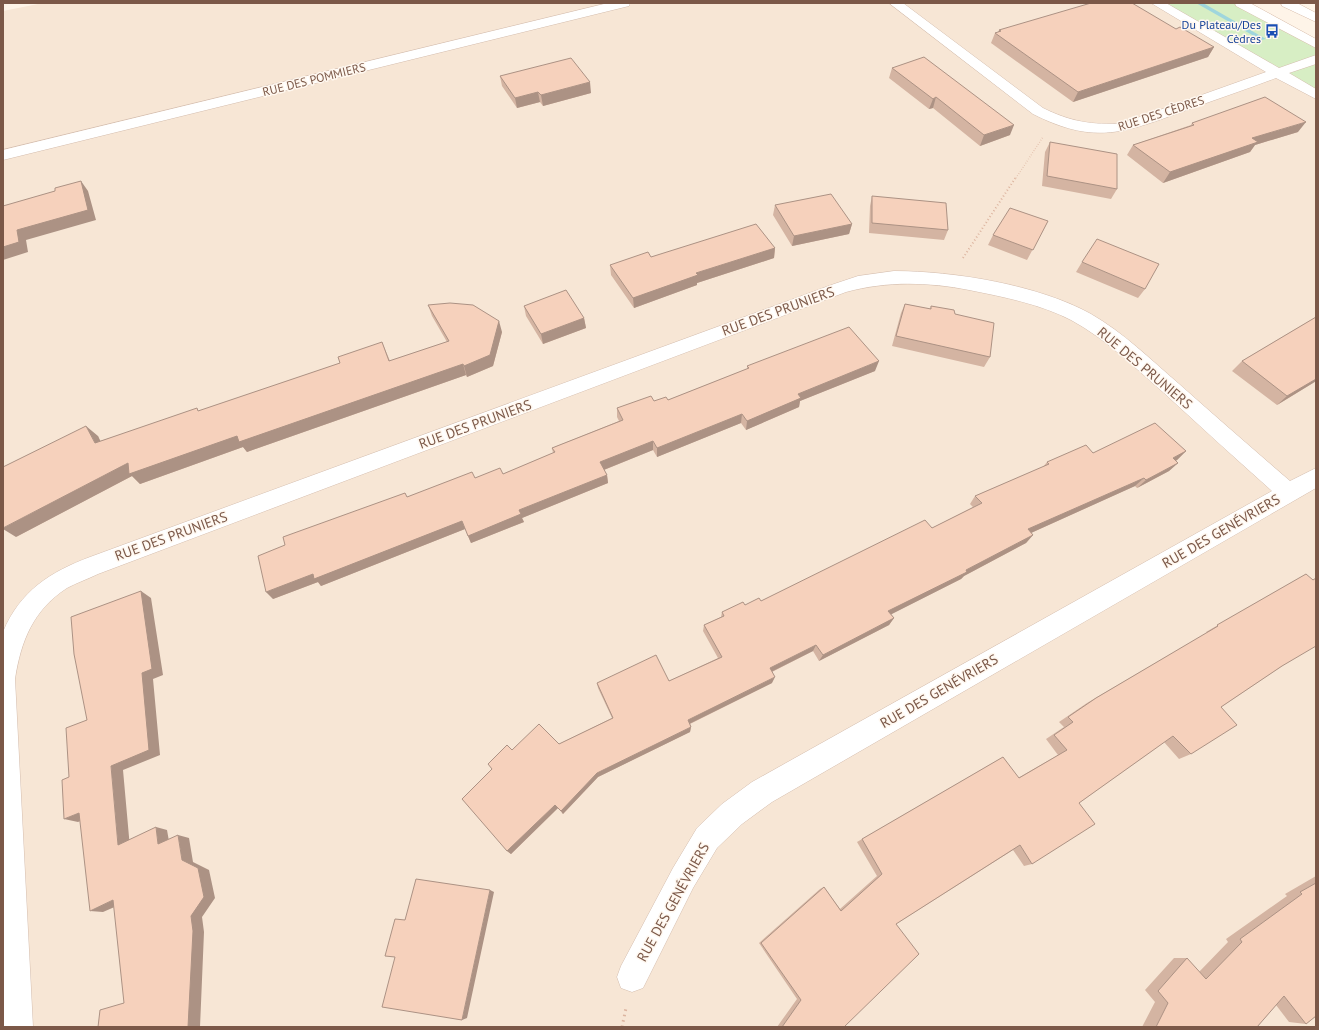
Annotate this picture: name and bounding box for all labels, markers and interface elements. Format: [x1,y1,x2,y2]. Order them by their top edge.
place label: Du Plateau/Des Cèdres [1182,17,1261,46]
bus stop icon: Du Plateau/Des Cèdres [1264,23,1280,39]
street label: RUE DES POMMIERS [261,59,367,99]
street label: RUE DES CÈDRES [1116,92,1206,134]
street label: RUE DES PRUNIERS [719,282,837,340]
street label: RUE DES PRUNIERS [1094,323,1196,413]
street label: RUE DES PRUNIERS [416,395,534,453]
street label: RUE DES GENÉVRIERS [1159,490,1283,572]
street label: RUE DES PRUNIERS [112,507,230,565]
street label: RUE DES GENÉVRIERS [877,650,1001,732]
street label: RUE DES GENÉVRIERS [633,839,713,965]

